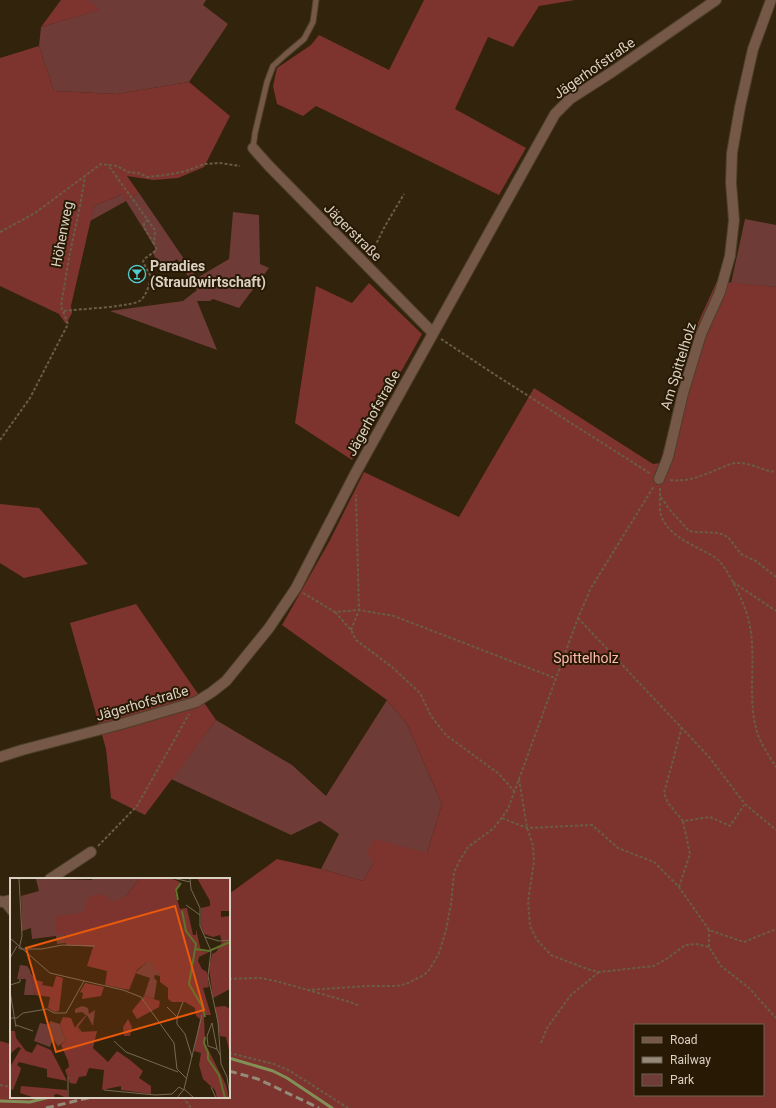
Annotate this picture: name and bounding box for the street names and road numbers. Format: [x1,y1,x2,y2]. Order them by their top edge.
street label: Jägerhofstraße [550,34,638,102]
street label: Höhenweg [48,200,76,268]
street label: Jägerstraße [321,200,385,264]
street label: Am Spittelholz [657,320,699,412]
street label: Jägerhofstraße [343,367,403,459]
street label: Jägerhofstraße [94,682,190,724]

